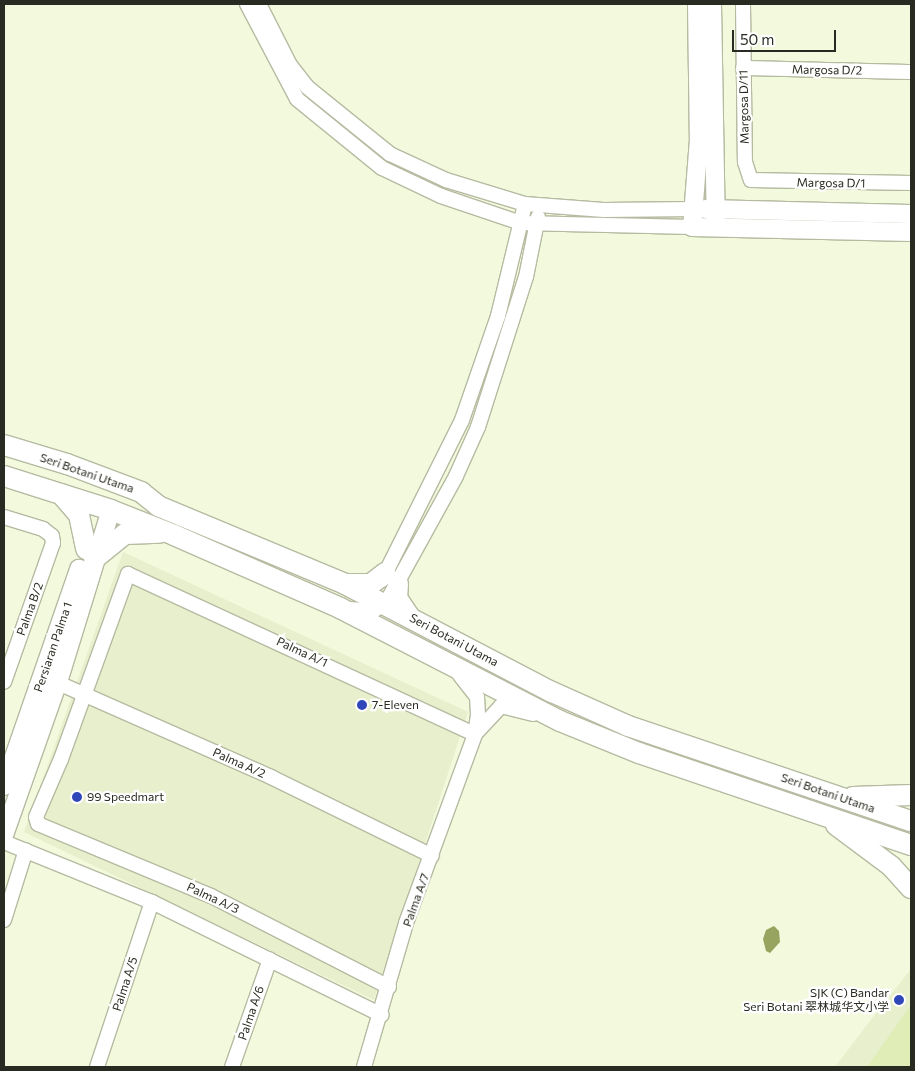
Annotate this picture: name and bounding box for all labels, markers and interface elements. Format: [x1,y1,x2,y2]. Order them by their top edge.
scale bar [735,20,839,52]
text: 50 m [740,30,774,48]
street label: Margosa D/2 [792,62,862,78]
street label: Margosa D/11 [736,70,752,144]
street label: Margosa D/1 [796,175,866,191]
street label: Seri Botani Utama [38,450,136,496]
street label: Palma B/2 [14,580,46,638]
street label: Persiaran Palma 1 [31,600,75,694]
street label: Seri Botani Utama [407,611,501,669]
street label: Palma A/1 [274,634,330,670]
place label: 7-Eleven [372,698,419,712]
marker: 7-Eleven [356,699,368,711]
street label: Palma A/2 [210,745,268,781]
street label: Seri Botani Utama [779,770,877,816]
place label: 99 Speedmart [87,790,164,804]
marker: 99 Speedmart [71,791,83,803]
street label: Palma A/7 [400,871,432,929]
street label: Palma A/3 [184,880,242,916]
street label: Palma A/5 [109,955,141,1013]
street label: Palma A/6 [235,984,267,1042]
place label: SJK (C) Bandar Seri Botani 翠林城华文小学 [743,986,889,1014]
marker: SJK (C) Bandar Seri Botani 翠林城华文小学 [893,994,905,1006]

